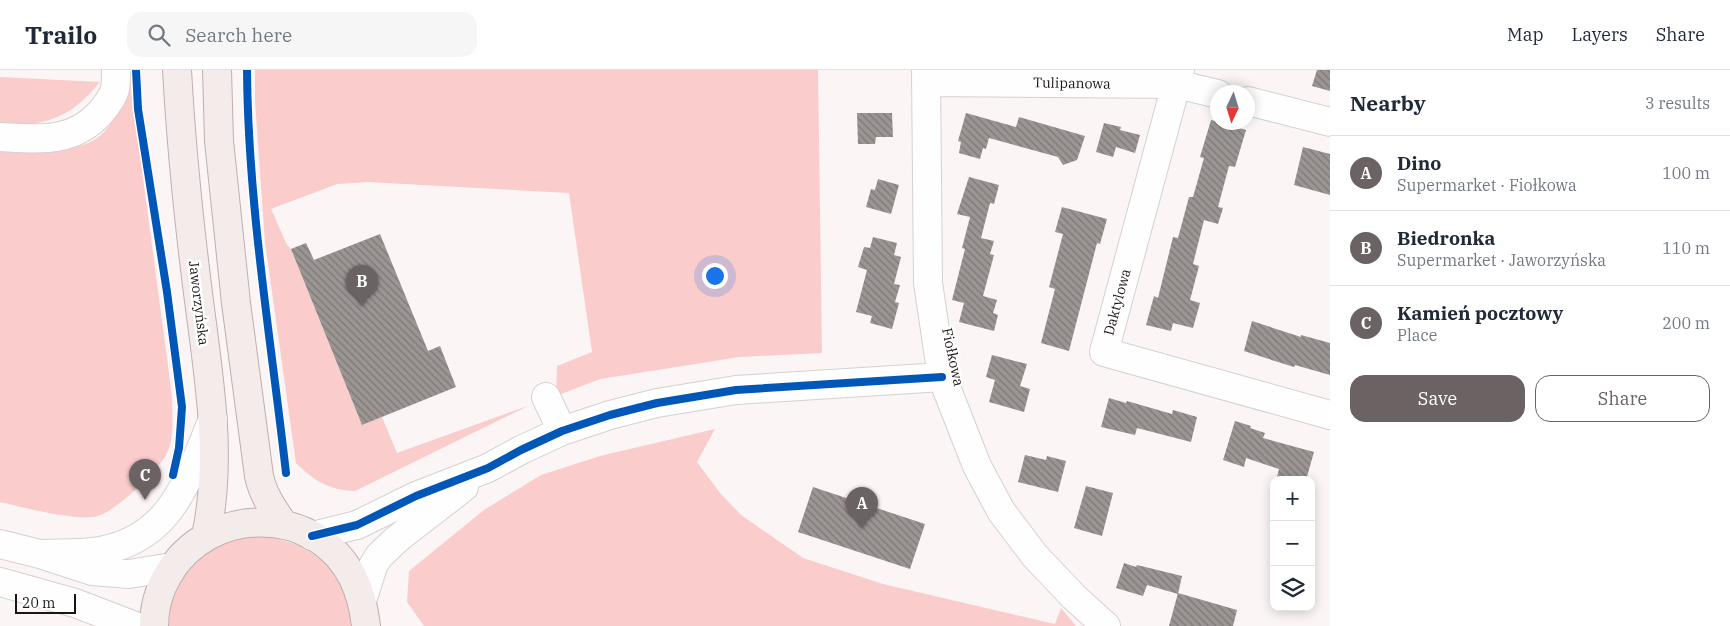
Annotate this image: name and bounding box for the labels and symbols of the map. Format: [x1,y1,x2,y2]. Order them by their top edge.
street label: Tulipanowa [1033,73,1111,93]
north arrow [1210,85,1255,130]
street label: Jaworzyńska [185,260,213,347]
your location [702,263,728,289]
pin: B [346,265,378,306]
street label: Daktylowa [1099,266,1135,337]
street label: Fiołkowa [938,326,968,388]
pin: C [129,459,161,500]
pin: A [846,487,878,528]
scale bar [15,591,76,614]

